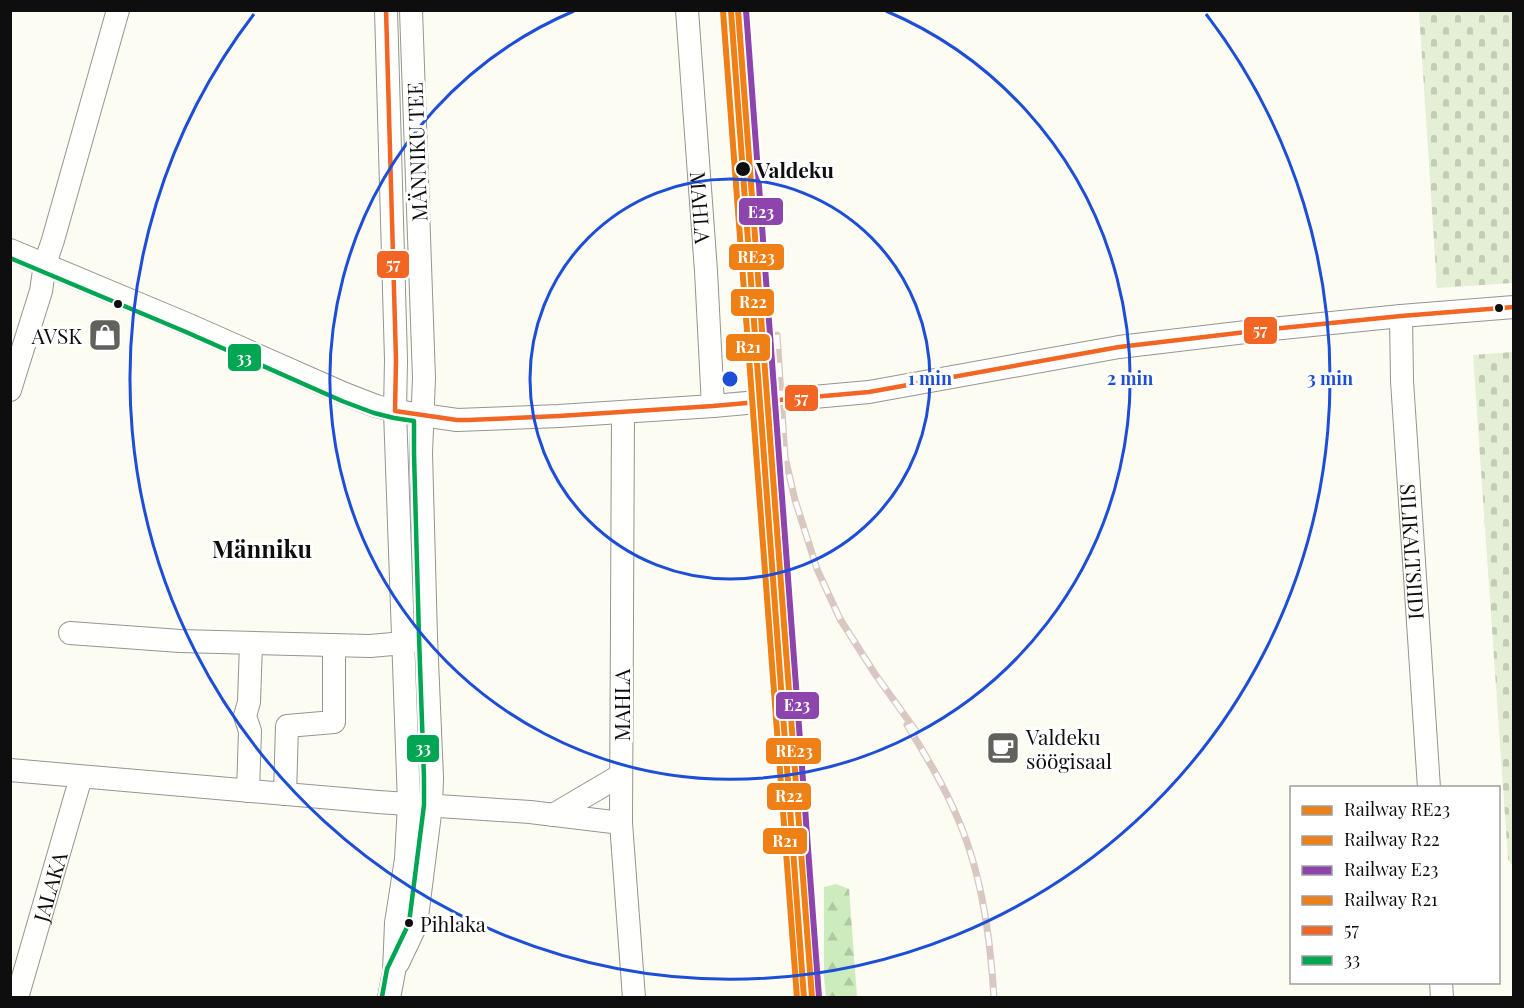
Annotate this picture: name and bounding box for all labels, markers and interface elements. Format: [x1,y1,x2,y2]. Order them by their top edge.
street label: MÄNNIKU TEE [400,82,432,222]
place label: Valdeku [755,155,834,183]
marker: Valdeku [734,160,752,178]
street label: MAHLA [685,170,718,245]
line badge: E23 [738,197,784,226]
text: E23 [748,201,774,222]
line badge: RE23 [728,243,785,271]
text: RE23 [737,246,775,267]
line badge: 57 [376,250,410,279]
text: 57 [386,253,401,274]
line badge: R22 [730,288,775,317]
text: R22 [739,291,767,312]
unlabelled marker [112,298,124,310]
unlabelled marker [1493,302,1505,314]
line badge: 57 [1243,316,1278,345]
shop icon: AVSK [87,317,123,353]
text: 57 [1253,319,1268,340]
place label: AVSK [31,321,82,349]
line badge: R21 [725,333,771,362]
text: R21 [735,336,761,357]
line badge: 33 [227,343,262,372]
text: 33 [236,347,252,368]
text: 1 min [908,366,952,390]
text: 2 min [1107,366,1153,390]
text: 3 min [1307,366,1353,390]
centre of rings [720,369,740,389]
line badge: 57 [784,384,819,412]
text: 57 [794,387,809,408]
street label: SILIKALTSIIDI [1395,483,1432,620]
district label: Männiku [212,532,313,564]
street label: MAHLA [607,668,635,741]
line badge: E23 [775,691,820,720]
text: E23 [784,694,810,715]
place label: Valdeku söögisaal [1025,722,1112,774]
cafe icon: Valdeku söögisaal [985,730,1021,766]
line badge: 33 [406,734,440,763]
text: 33 [415,737,431,758]
line badge: RE23 [765,737,822,765]
text: RE23 [775,740,813,761]
line badge: R22 [766,782,812,811]
text: R22 [775,785,803,806]
legend [1290,786,1500,984]
text: Railway RE23 [1344,797,1450,821]
line badge: R21 [762,827,808,855]
text: Railway R22 [1344,827,1440,851]
text: R21 [772,830,798,851]
street label: JALAKA [26,848,73,926]
text: Railway E23 [1344,857,1438,881]
text: Railway R21 [1344,887,1438,911]
place label: Pihlaka [420,910,486,937]
marker: Pihlaka [403,917,415,929]
text: 57 [1344,917,1359,941]
text: 33 [1344,947,1360,971]

